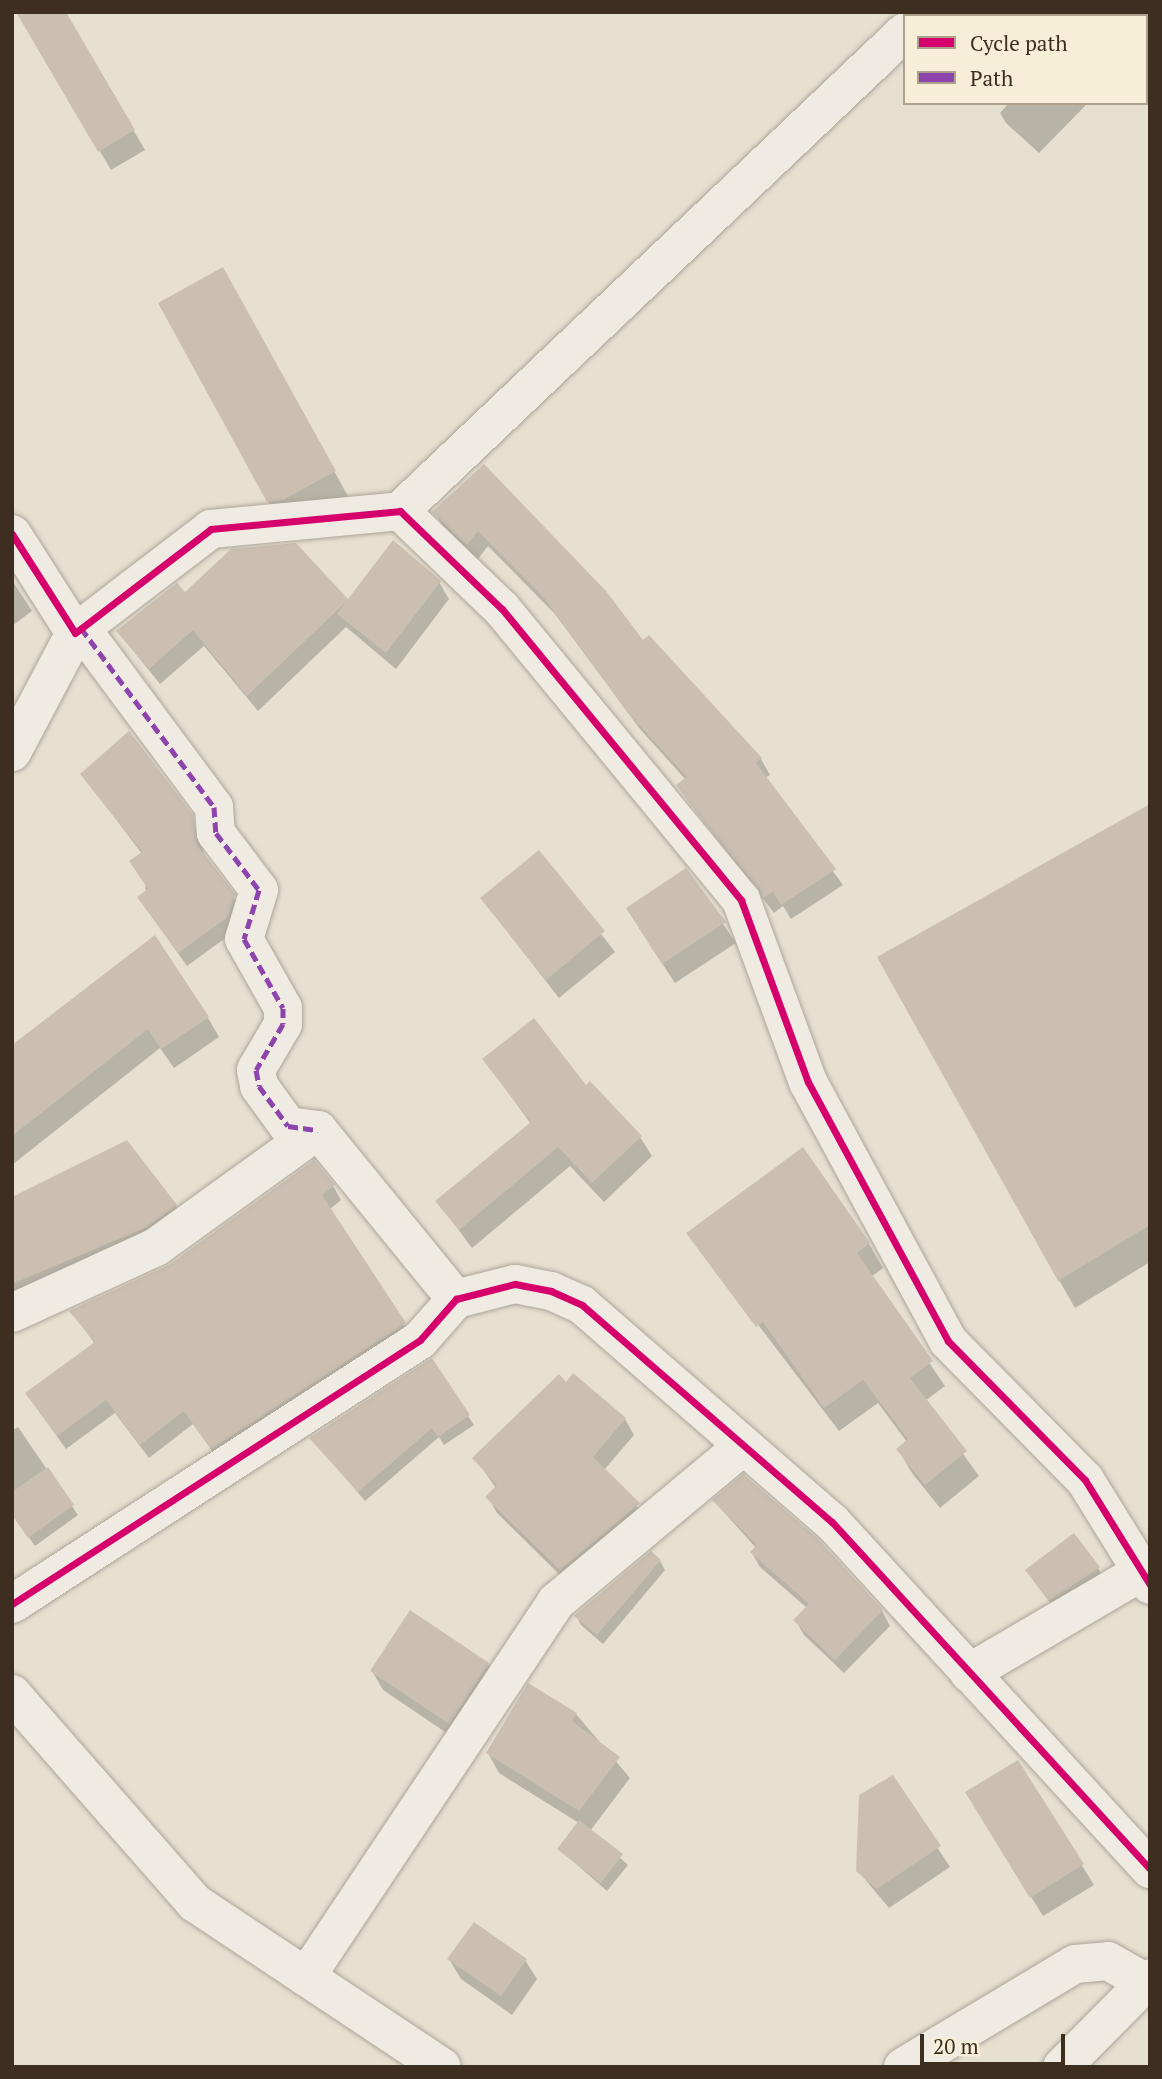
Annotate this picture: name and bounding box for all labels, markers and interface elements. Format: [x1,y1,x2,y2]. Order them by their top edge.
legend [903,14,1148,105]
text: Cycle path [970,29,1068,57]
text: Path [970,64,1013,92]
scale bar [924,2020,1069,2064]
text: 20 m [933,2032,979,2060]

